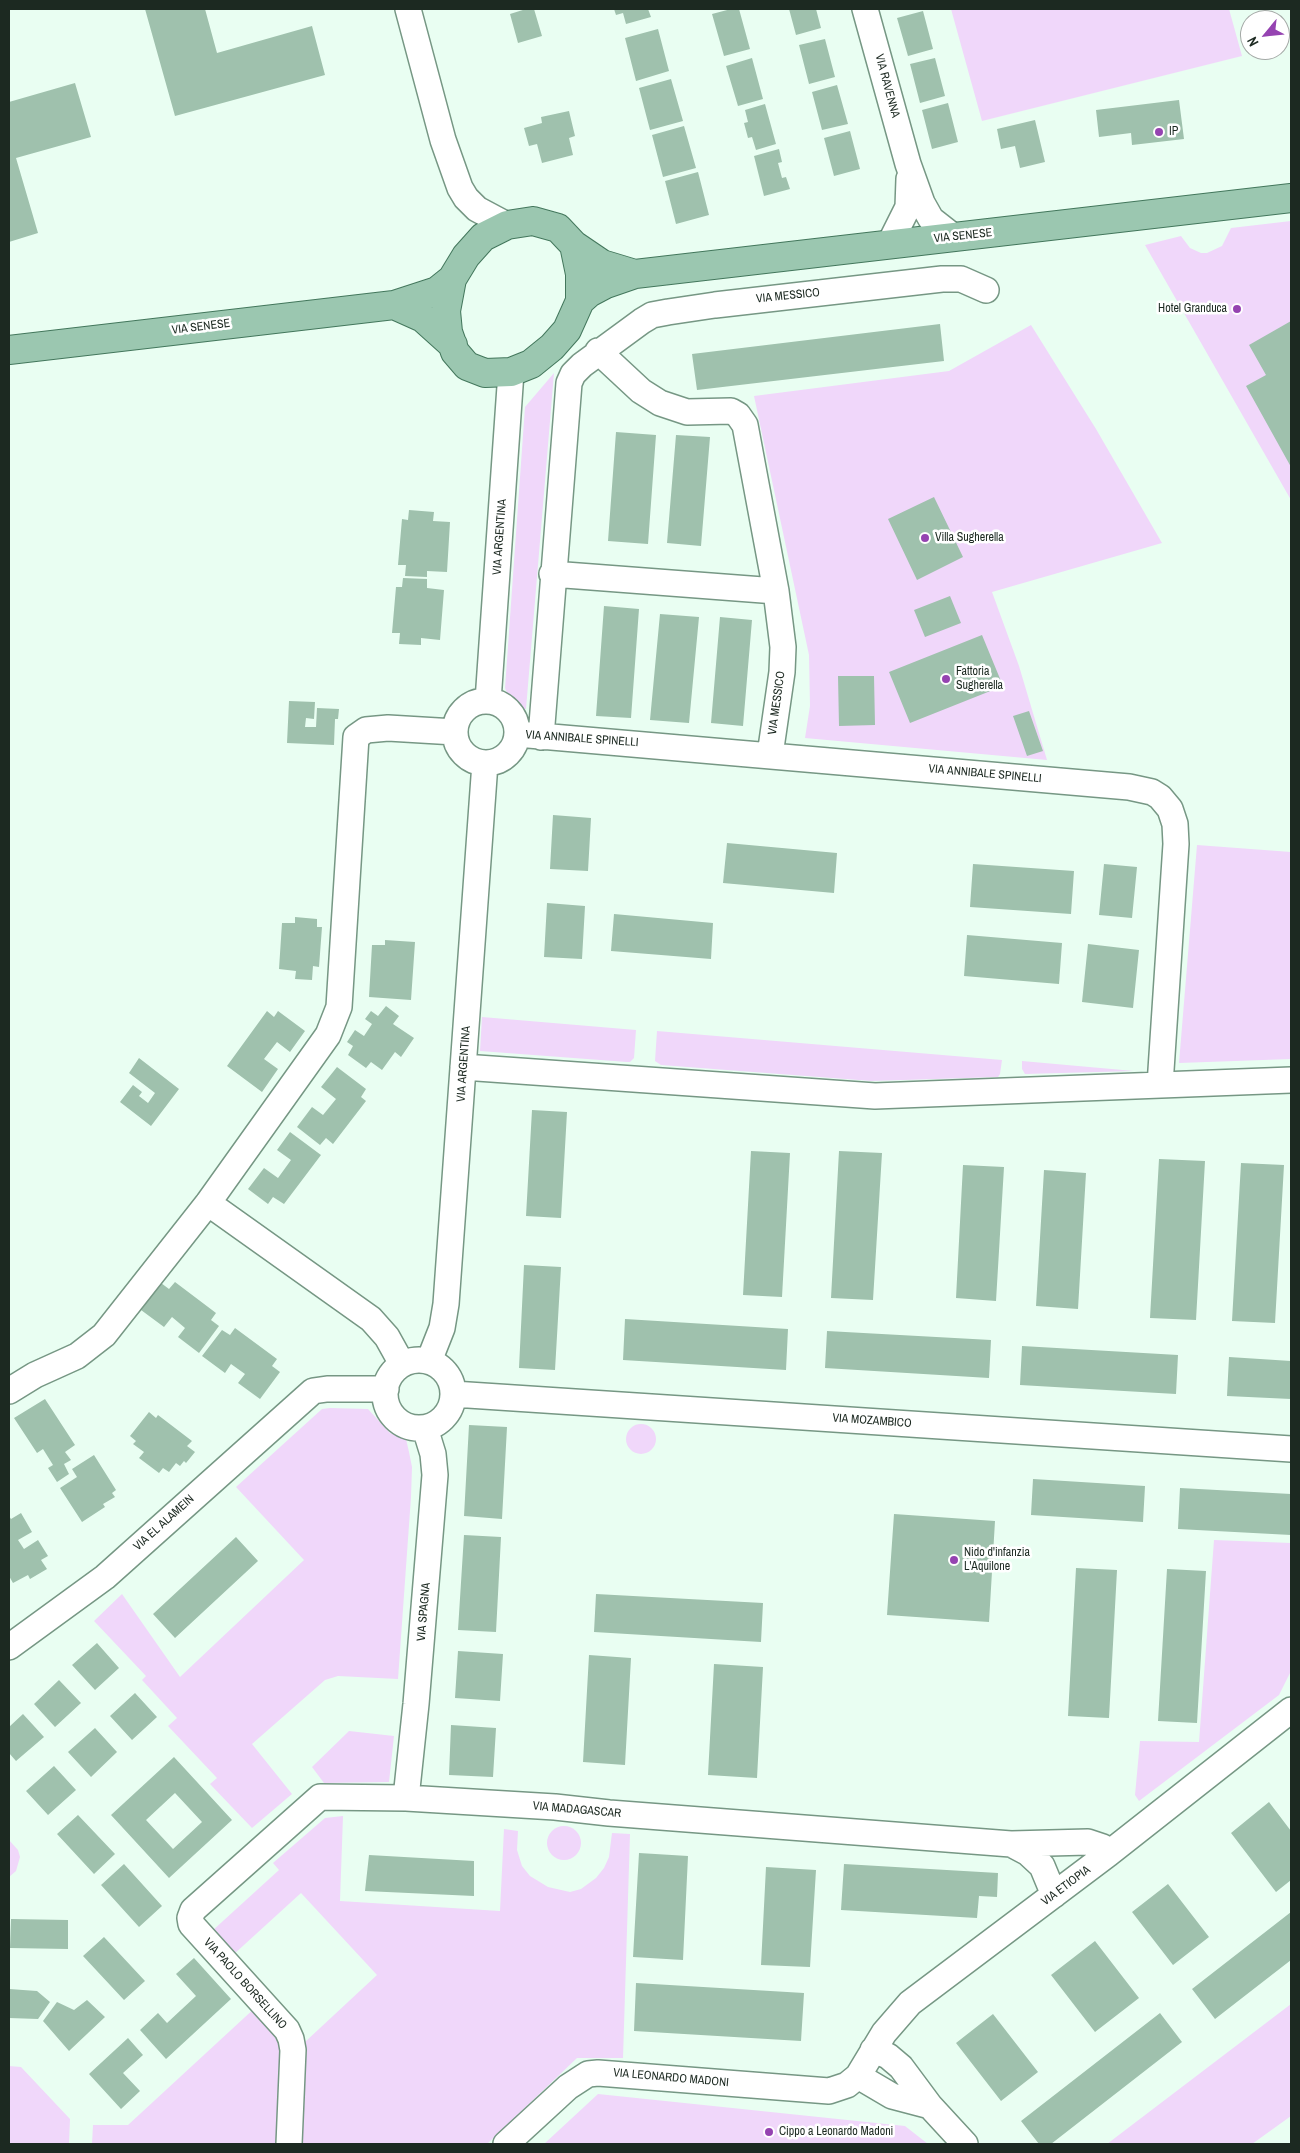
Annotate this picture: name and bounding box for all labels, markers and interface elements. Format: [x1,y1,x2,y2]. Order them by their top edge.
north arrow [1240,10,1290,60]
text: N [1243,34,1263,49]
street label: VIA RAVENNA [872,53,902,119]
place label: IP [1169,125,1178,139]
marker: IP [1153,126,1165,138]
street label: VIA SENESE [933,226,993,246]
street label: VIA MESSICO [755,285,821,307]
place label: Hotel Granduca [1158,302,1227,316]
marker: Hotel Granduca [1231,303,1243,315]
street label: VIA SENESE [171,316,231,338]
street label: VIA ARGENTINA [490,499,510,575]
place label: Villa Sugherella [935,531,1004,545]
marker: Villa Sugherella [919,532,931,544]
place label: Fattoria Sugherella [956,665,1003,693]
street label: VIA MESSICO [765,670,789,736]
marker: Fattoria Sugherella [940,673,952,685]
street label: VIA ANNIBALE SPINELLI [525,728,639,750]
street label: VIA ANNIBALE SPINELLI [928,762,1042,786]
street label: VIA ARGENTINA [454,1026,474,1102]
street label: VIA MOZAMBICO [832,1411,912,1431]
street label: VIA EL ALAMEIN [131,1492,197,1554]
place label: Nido d'infanzia L'Aquilone [964,1546,1030,1574]
marker: Nido d'infanzia L'Aquilone [948,1554,960,1566]
street label: VIA SPAGNA [414,1582,434,1642]
street label: VIA MADAGASCAR [532,1799,622,1821]
street label: VIA ETIOPIA [1039,1863,1093,1909]
street label: VIA PAOLO BORSELLINO [200,1936,290,2032]
street label: VIA LEONARDO MADONI [613,2066,729,2090]
place label: Cippo a Leonardo Madoni [779,2125,893,2139]
marker: Cippo a Leonardo Madoni [763,2126,775,2138]

